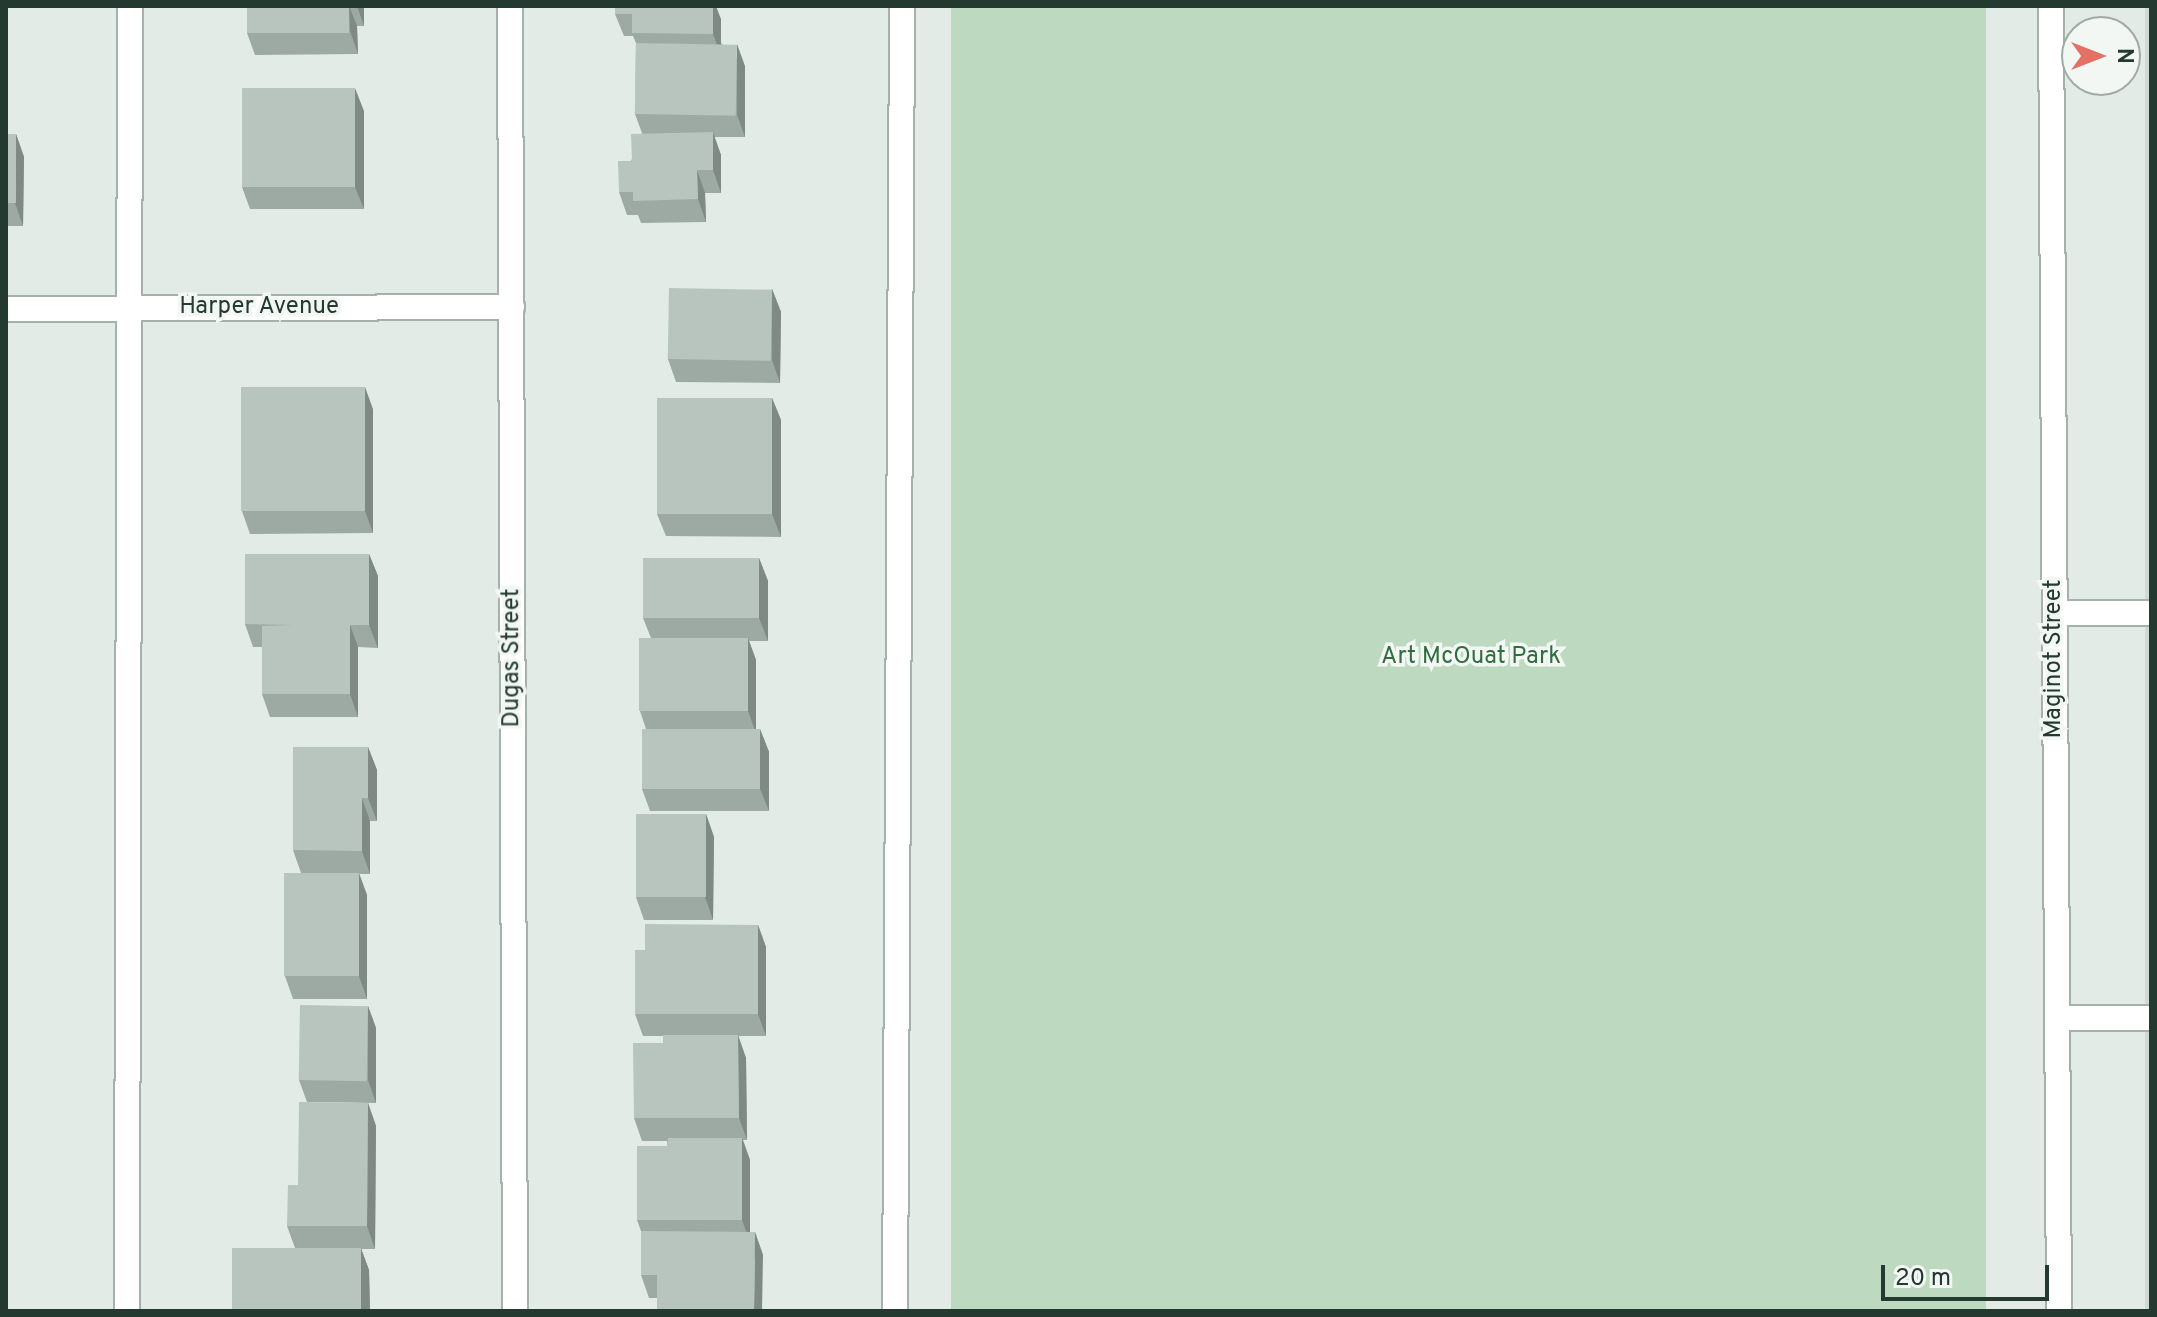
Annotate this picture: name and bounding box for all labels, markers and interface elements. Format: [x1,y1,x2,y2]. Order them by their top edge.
north arrow [2061,16,2141,96]
text: N [2110,48,2137,64]
street label: Harper Avenue [179,294,339,322]
street label: Maginot Street [2041,580,2069,738]
street label: Dugas Street [499,588,527,728]
park label: Art McOuat Park [1381,644,1561,672]
scale bar [1885,1249,2053,1299]
text: 20 m [1895,1264,1951,1294]

